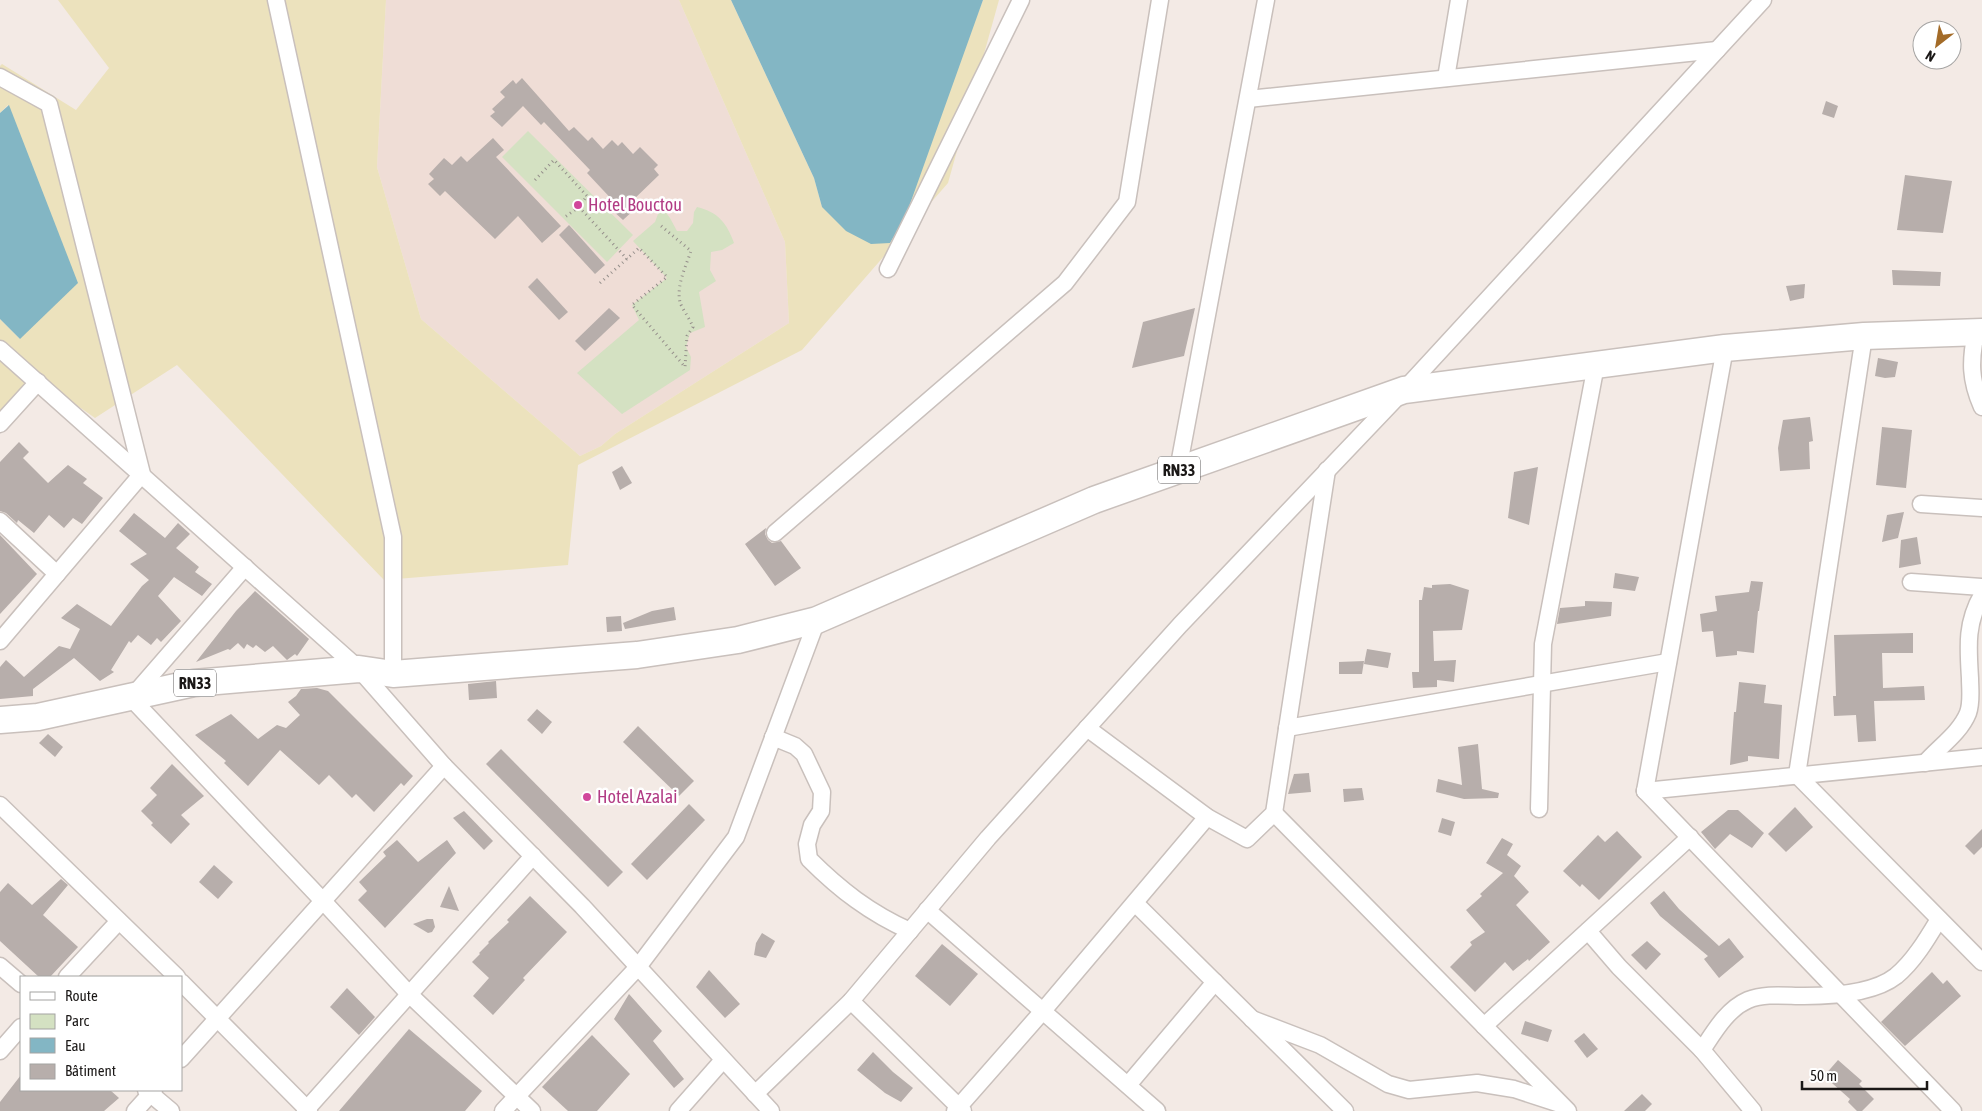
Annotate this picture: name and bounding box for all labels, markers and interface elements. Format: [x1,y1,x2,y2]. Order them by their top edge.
north arrow [1912,20,1962,70]
text: N [1923,47,1938,65]
place label: Hotel Bouctou [588,194,682,215]
marker: Hotel Bouctou [572,199,584,211]
road number: RN33 [1158,456,1200,484]
road number: RN33 [174,670,216,696]
place label: Hotel Azalai [597,786,677,807]
marker: Hotel Azalai [581,791,593,803]
legend [20,976,182,1091]
text: Route [65,987,98,1004]
text: Parc [65,1012,89,1029]
text: Eau [65,1037,86,1054]
scale bar [1802,1058,1927,1090]
text: Bâtiment [65,1062,116,1079]
text: 50 m [1810,1067,1837,1084]

